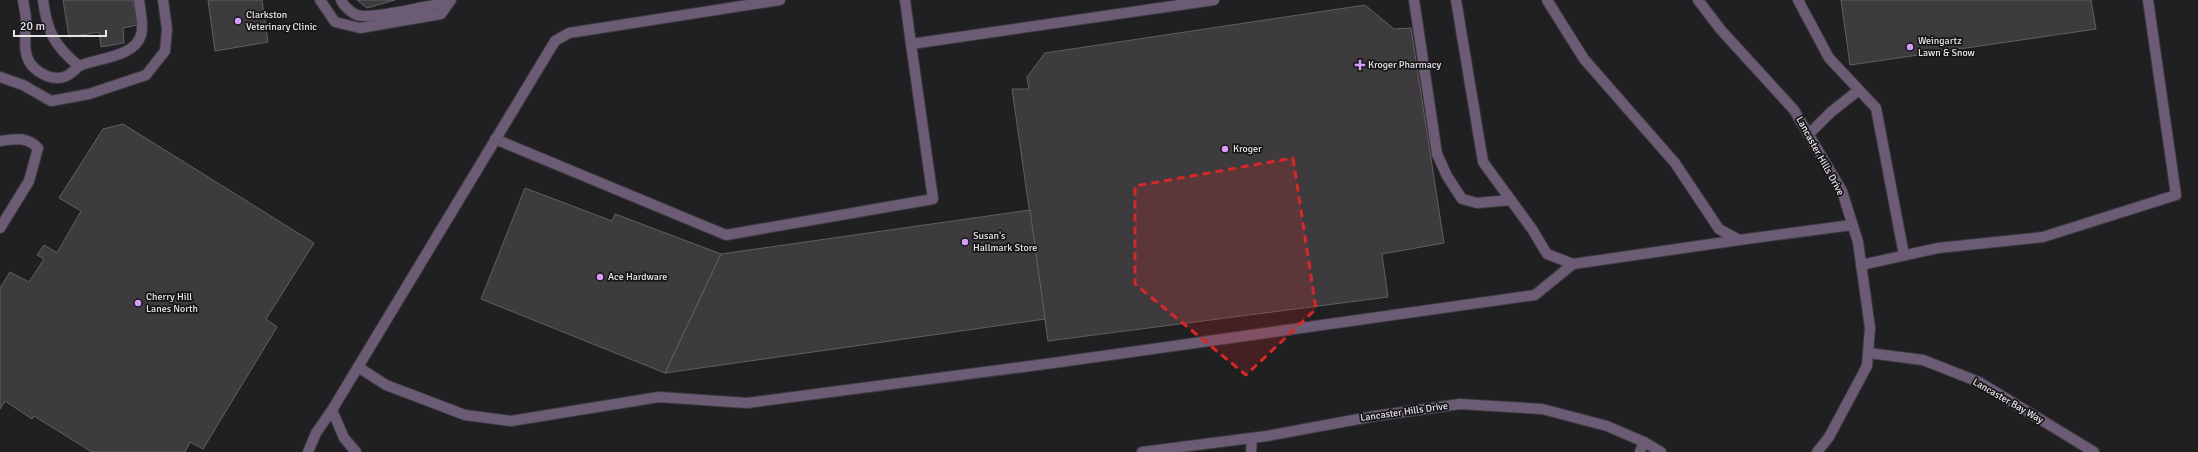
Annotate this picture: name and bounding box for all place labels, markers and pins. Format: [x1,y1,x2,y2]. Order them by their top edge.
place label: Clarkston Veterinary Clinic [246,9,317,33]
marker: Clarkston Veterinary Clinic [233,16,243,26]
place label: Weingartz Lawn & Snow [1918,35,1975,59]
marker: Weingartz Lawn & Snow [1905,42,1915,52]
place label: Kroger Pharmacy [1368,59,1441,71]
marker: Kroger Pharmacy [1355,60,1365,70]
place label: Kroger [1233,143,1262,155]
marker: Kroger [1220,144,1230,154]
place label: Susan's Hallmark Store [973,230,1037,254]
marker: Susan's Hallmark Store [960,237,970,247]
place label: Ace Hardware [608,271,667,283]
marker: Ace Hardware [595,272,605,282]
place label: Cherry Hill Lanes North [146,291,198,315]
marker: Cherry Hill Lanes North [133,298,143,308]

